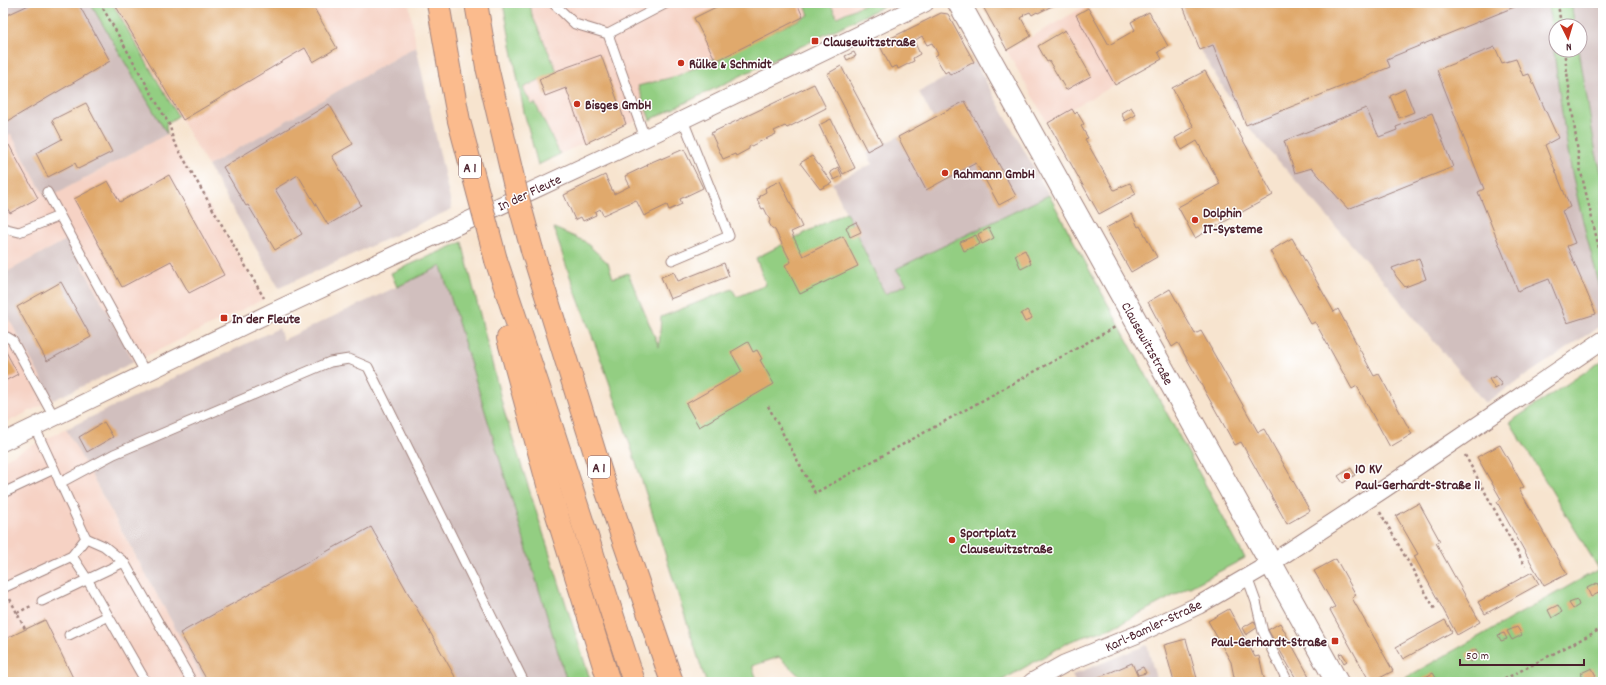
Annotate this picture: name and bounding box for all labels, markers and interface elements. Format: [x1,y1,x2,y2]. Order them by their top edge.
north arrow [1548,18,1588,58]
place label: Clausewitzstraße [823,33,916,53]
marker: Clausewitzstraße [810,36,820,46]
text: N [1565,38,1572,54]
place label: Rülke & Schmidt [689,55,773,75]
marker: Rülke & Schmidt [676,58,686,68]
place label: Bisges GmbH [585,96,651,116]
marker: Bisges GmbH [572,99,582,109]
road number: A 1 [459,156,481,178]
place label: Rahmann GmbH [953,165,1035,185]
marker: Rahmann GmbH [940,168,950,178]
street label: In der Fleute [495,170,565,217]
place label: Dolphin IT-Systeme [1203,204,1263,240]
marker: Dolphin IT-Systeme [1190,215,1200,225]
street label: Clausewitzstraße [1115,299,1177,389]
place label: In der Fleute [232,310,300,330]
marker: In der Fleute [219,313,229,323]
road number: A 1 [588,456,610,478]
place label: 10 KV Paul-Gerhardt-Straße 11 [1355,460,1480,496]
marker: 10 KV Paul-Gerhardt-Straße 11 [1342,471,1352,481]
place label: Sportplatz Clausewitzstraße [960,524,1053,560]
marker: Sportplatz Clausewitzstraße [947,535,957,545]
street label: Karl-Bamler-Straße [1102,596,1205,658]
place label: Paul-Gerhardt-Straße [1211,633,1327,653]
marker: Paul-Gerhardt-Straße [1330,636,1340,646]
scale bar [1460,641,1584,667]
text: 50 m [1466,648,1489,665]

